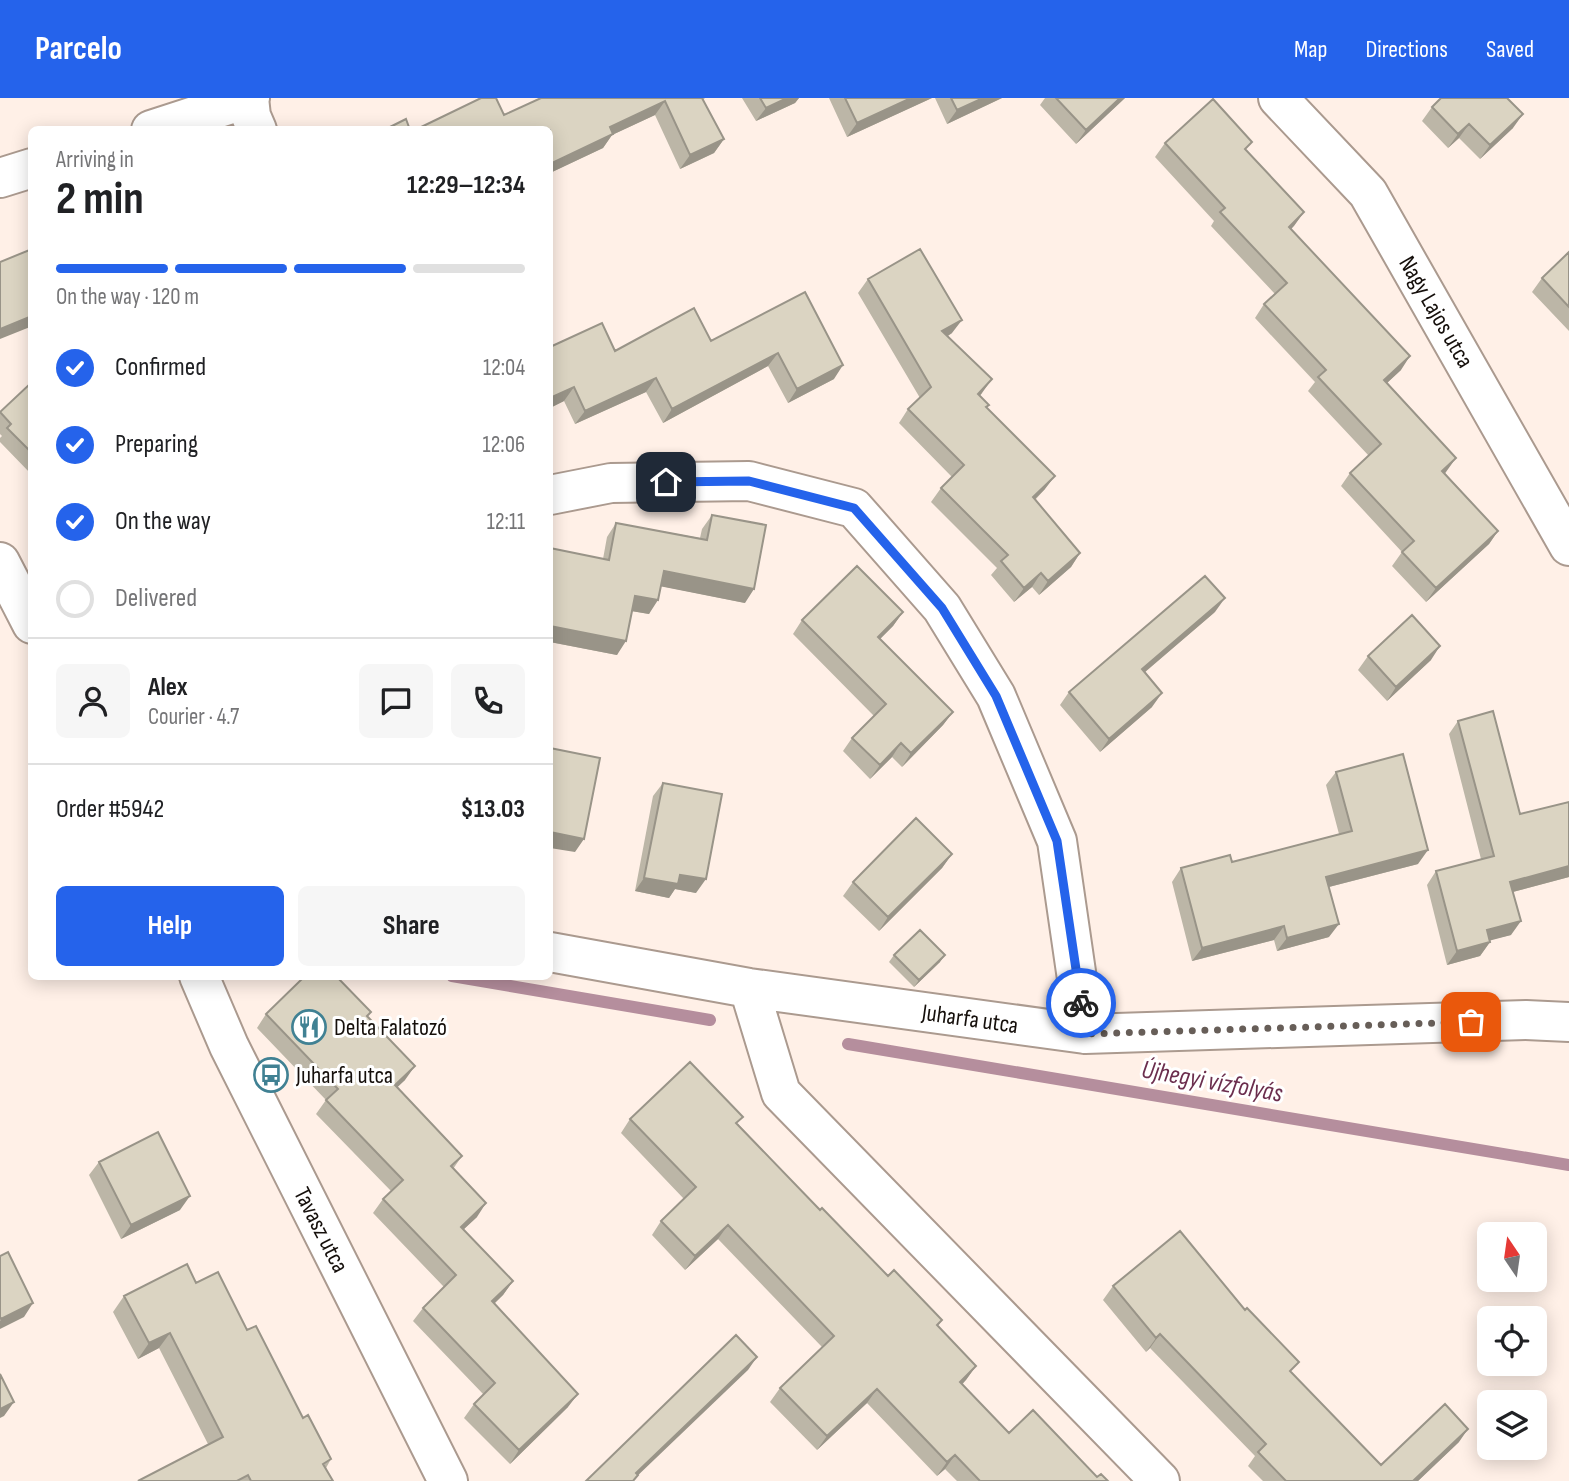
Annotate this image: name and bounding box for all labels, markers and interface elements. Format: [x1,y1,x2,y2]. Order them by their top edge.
text: Parcelo [35,29,122,69]
text: Map [1294,35,1327,64]
text: Directions [1365,35,1448,64]
text: Saved [1486,35,1534,64]
text: Arriving in [56,146,134,174]
text: 12:29–12:34 [407,170,525,201]
text: 2 min [56,172,144,227]
street label: Nagy Lajos utca [1392,251,1480,373]
text: On the way · 120 m [56,283,199,311]
icon: check [56,349,94,387]
text: Confirmed [115,352,206,383]
text: 12:04 [483,354,525,382]
icon: check [56,426,94,464]
text: Preparing [115,429,198,460]
text: 12:06 [483,431,525,459]
pin [636,452,696,512]
icon: home [647,463,685,501]
icon: check [56,503,94,541]
text: On the way [115,506,211,537]
text: 12:11 [487,508,525,536]
text: Delivered [115,583,197,614]
button: person [56,664,130,738]
button: chat [359,664,433,738]
button: phone [451,664,525,738]
text: Alex [148,672,188,703]
text: Courier · 4.7 [148,703,239,731]
text: Order #5942 [56,794,164,825]
text: $13.03 [461,794,525,825]
button: Help [56,886,284,966]
button: Share [298,886,525,966]
courier [1046,968,1116,1038]
icon: bike [1062,984,1100,1022]
pin [1441,992,1501,1052]
street label: Juharfa utca [919,998,1020,1040]
icon: bag [1452,1003,1490,1041]
restaurant icon: Delta Falatozó [290,1008,328,1046]
place label: Delta Falatozó [334,1013,447,1042]
water label: Újhegyi vízfolyás [1139,1054,1285,1110]
bus stop icon: Juharfa utca [252,1056,290,1094]
place label: Juharfa utca [295,1061,393,1090]
street label: Tavasz utca [287,1183,355,1277]
north arrow [1477,1222,1547,1292]
map controls [1477,1222,1547,1460]
button: locate [1477,1306,1547,1376]
button: layers [1477,1390,1547,1460]

